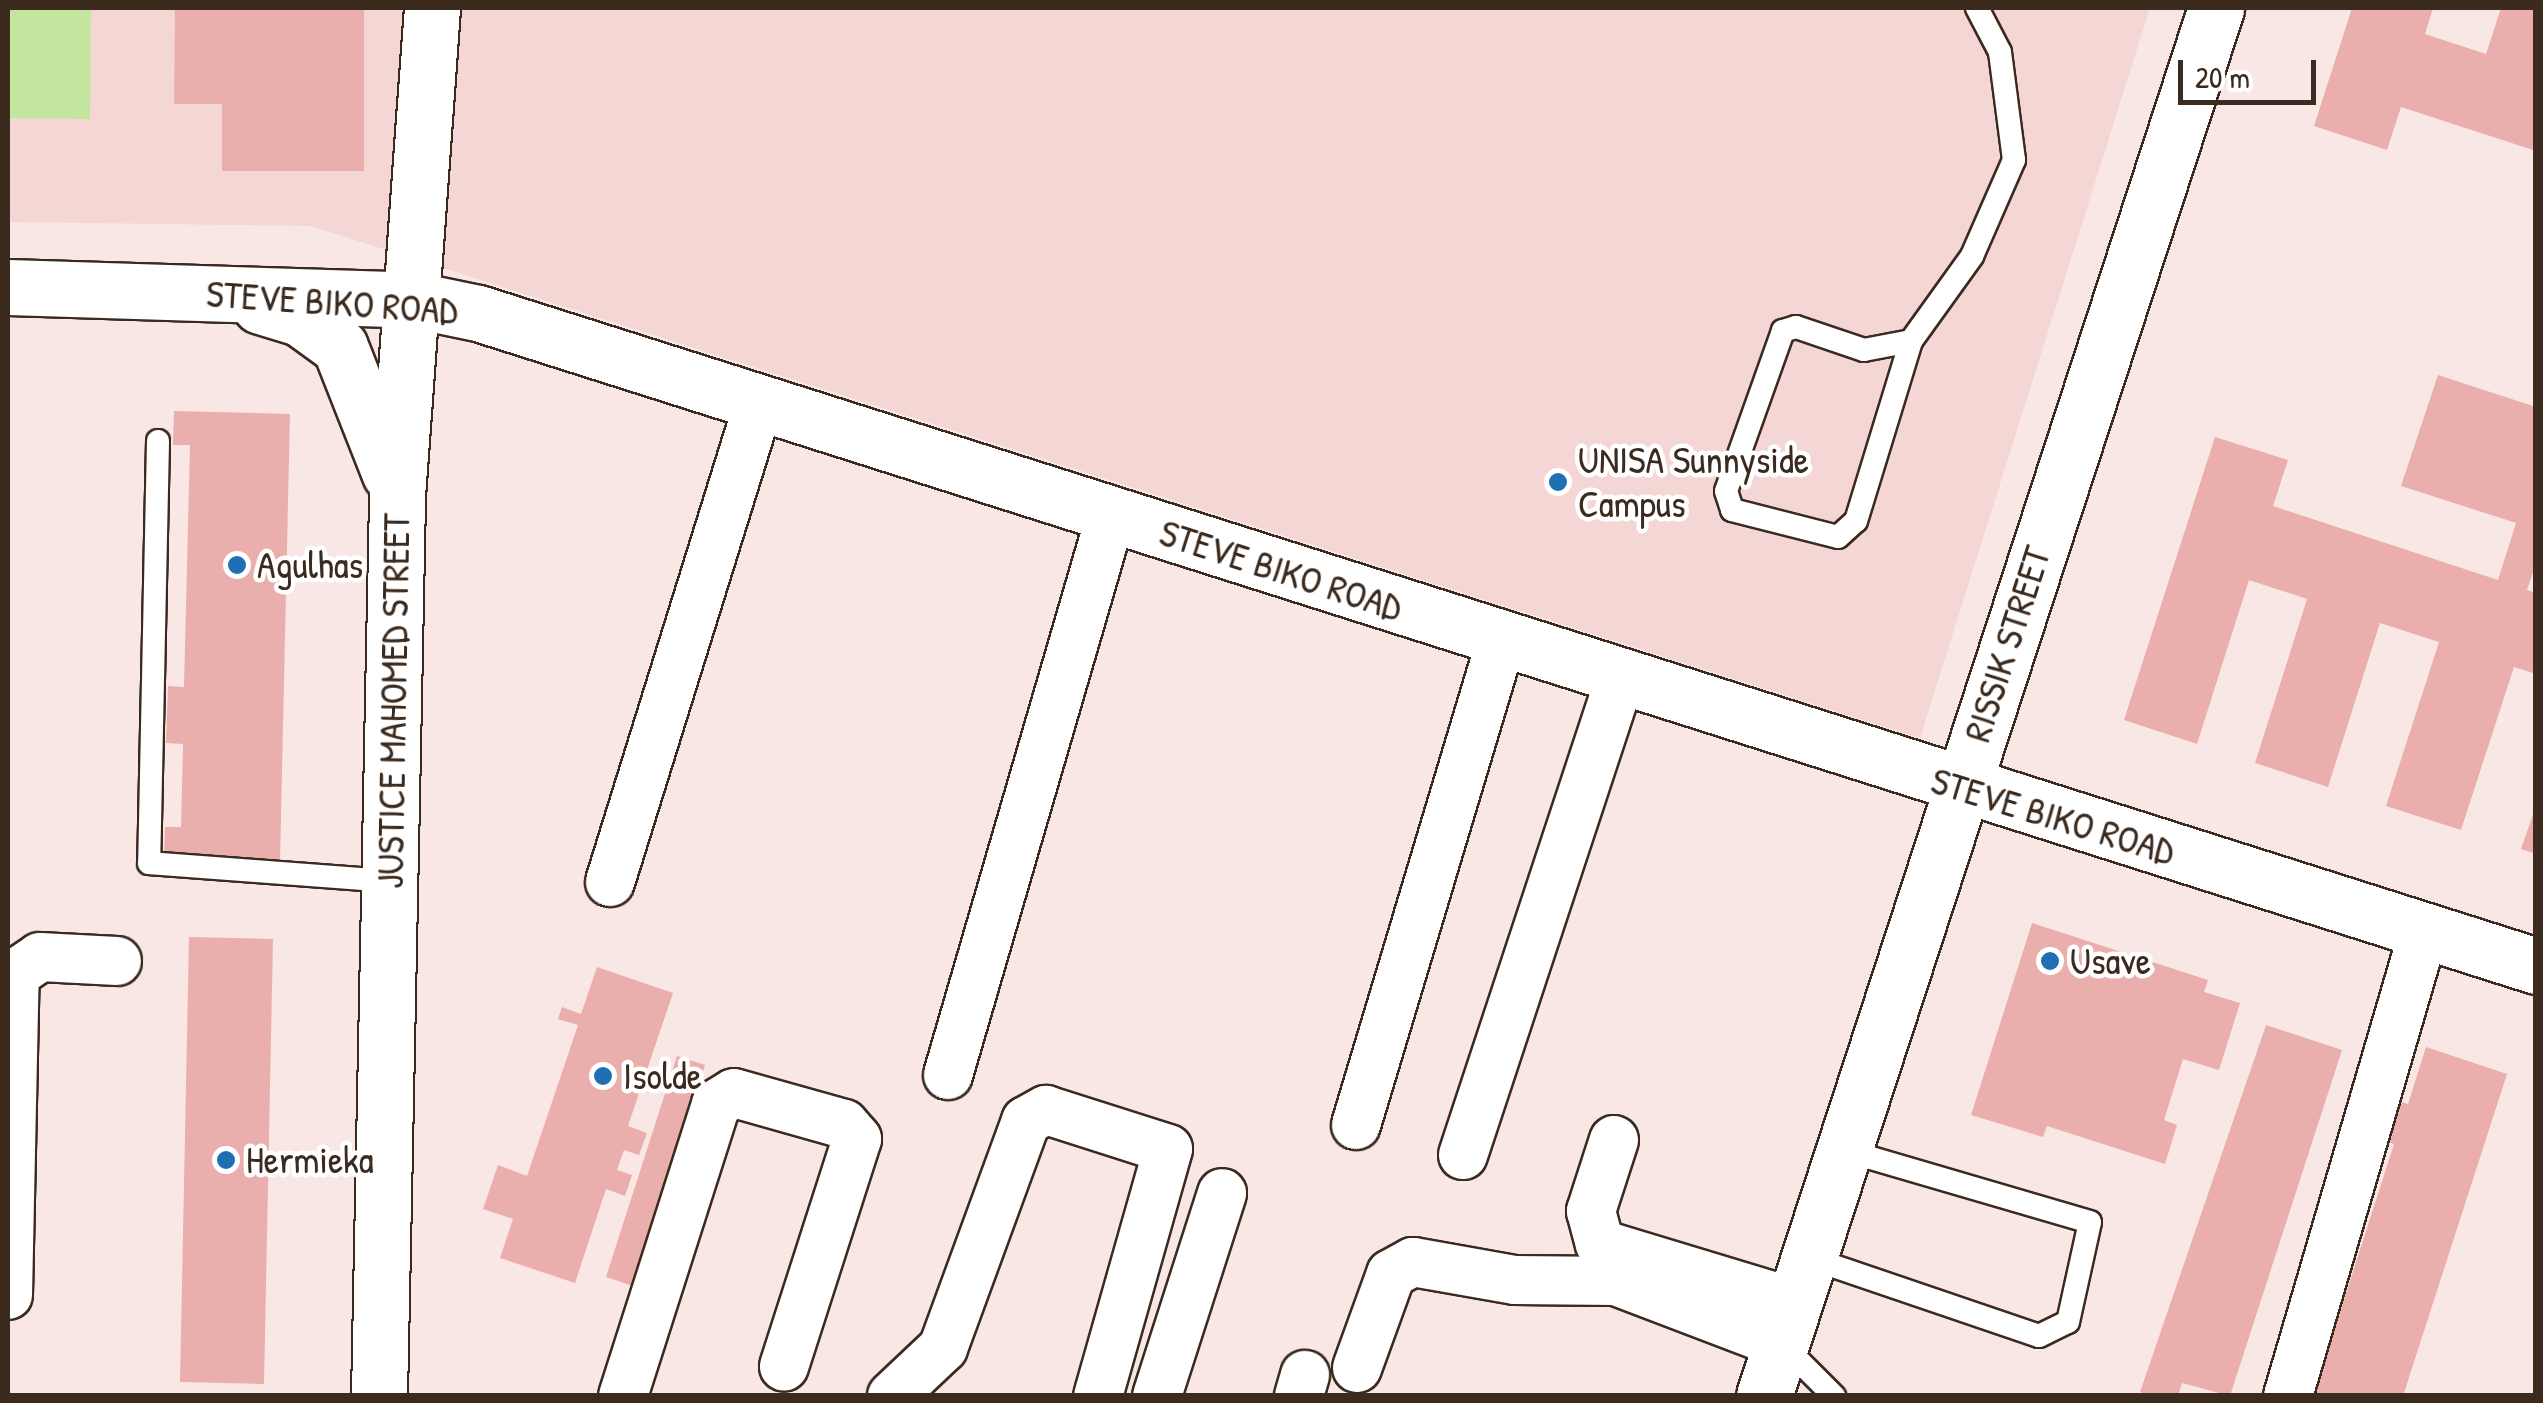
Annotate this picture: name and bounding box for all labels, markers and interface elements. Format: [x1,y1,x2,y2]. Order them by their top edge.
scale bar [2183,40,2320,102]
text: 20 m [2195,57,2250,97]
street label: STEVE BIKO ROAD [205,270,459,334]
place label: UNISA Sunnyside Campus [1578,437,1809,526]
marker: UNISA Sunnyside Campus [1547,471,1569,493]
street label: STEVE BIKO ROAD [1154,509,1408,631]
street label: JUSTICE MAHOMED STREET [367,513,419,889]
street label: RISSIK STREET [1954,541,2060,747]
place label: Agulhas [257,542,363,588]
marker: Agulhas [226,554,248,576]
street label: STEVE BIKO ROAD [1926,757,2180,875]
place label: Usave [2070,938,2151,984]
marker: Usave [2039,950,2061,972]
place label: Isolde [623,1053,702,1099]
marker: Isolde [592,1065,614,1087]
place label: Hermieka [246,1137,374,1183]
marker: Hermieka [215,1149,237,1171]

